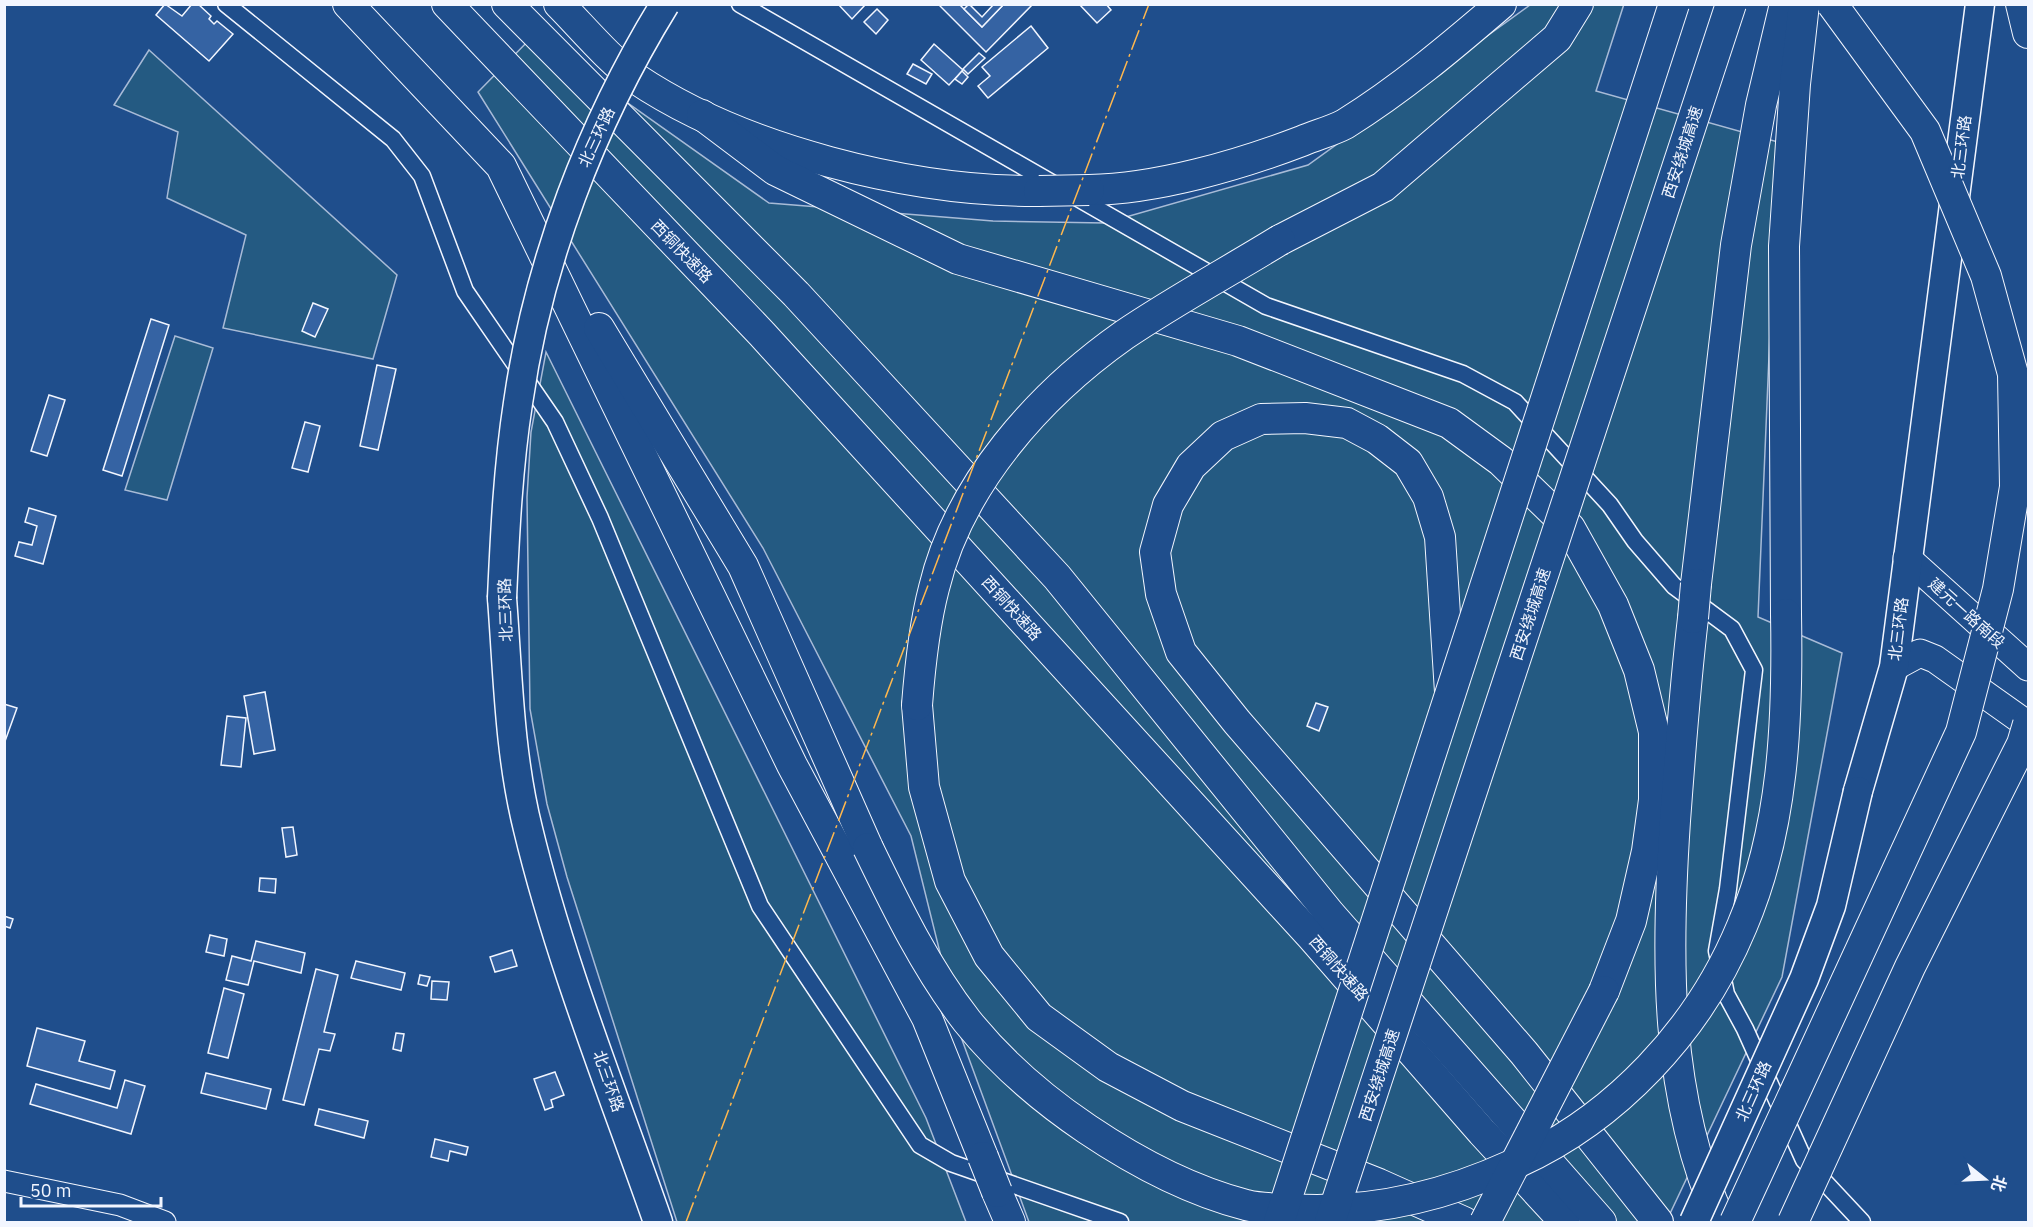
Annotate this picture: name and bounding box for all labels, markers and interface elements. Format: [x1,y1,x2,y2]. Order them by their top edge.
street label: 西安绕城高速 [1658,103,1706,201]
street label: 北三环路 [573,104,619,170]
street label: 北三环路 [1947,114,1975,180]
street label: 西铜快速路 [647,215,717,287]
street label: 西安绕城高速 [1506,565,1554,663]
street label: 西铜快速路 [978,572,1046,644]
street label: 建元一路南段 [1925,573,2009,653]
street label: 北三环路 [494,578,516,642]
street label: 北三环路 [1884,596,1912,662]
street label: 西铜快速路 [1305,931,1373,1005]
street label: 西安绕城高速 [1355,1026,1403,1124]
street label: 北三环路 [589,1047,629,1115]
street label: 北三环路 [1731,1058,1775,1124]
north arrow [1955,1149,2015,1209]
scale bar [21,1170,160,1208]
text: 北 [1987,1173,2011,1194]
text: 50 m [30,1179,72,1202]

